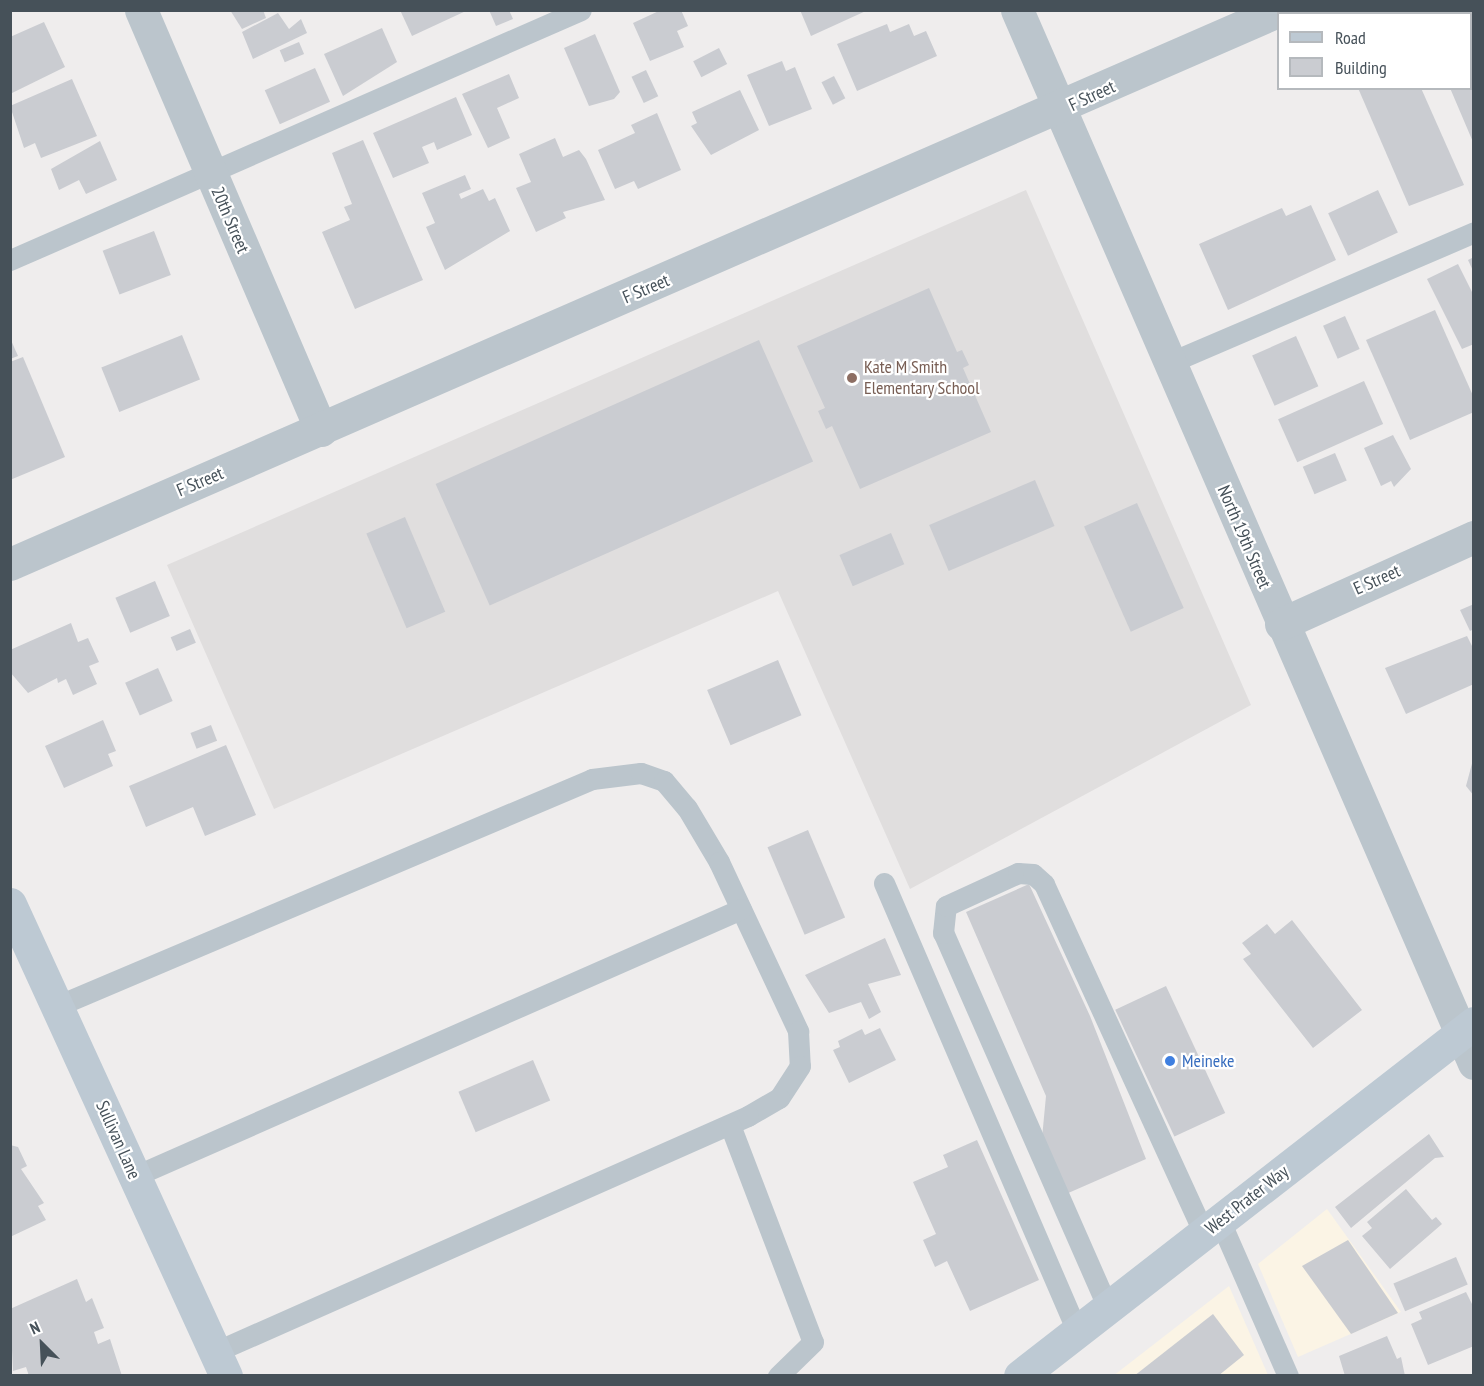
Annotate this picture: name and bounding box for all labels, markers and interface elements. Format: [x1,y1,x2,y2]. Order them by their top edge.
legend [1277,12,1472,90]
text: Road [1335,26,1366,49]
text: Building [1335,56,1387,79]
street label: F Street [1065,76,1119,116]
street label: 20th Street [206,183,254,257]
street label: F Street [619,270,673,308]
place label: Kate M Smith Elementary School [864,357,980,400]
marker: Kate M Smith Elementary School [845,371,859,385]
street label: F Street [173,463,227,501]
street label: North 19th Street [1213,482,1275,592]
street label: E Street [1350,560,1404,600]
place label: Meineke [1182,1050,1234,1072]
marker: Meineke [1163,1054,1177,1068]
street label: Sullivan Lane [91,1097,145,1183]
street label: West Prater Way [1201,1161,1293,1239]
north arrow [12,1314,72,1374]
text: N [27,1317,43,1338]

